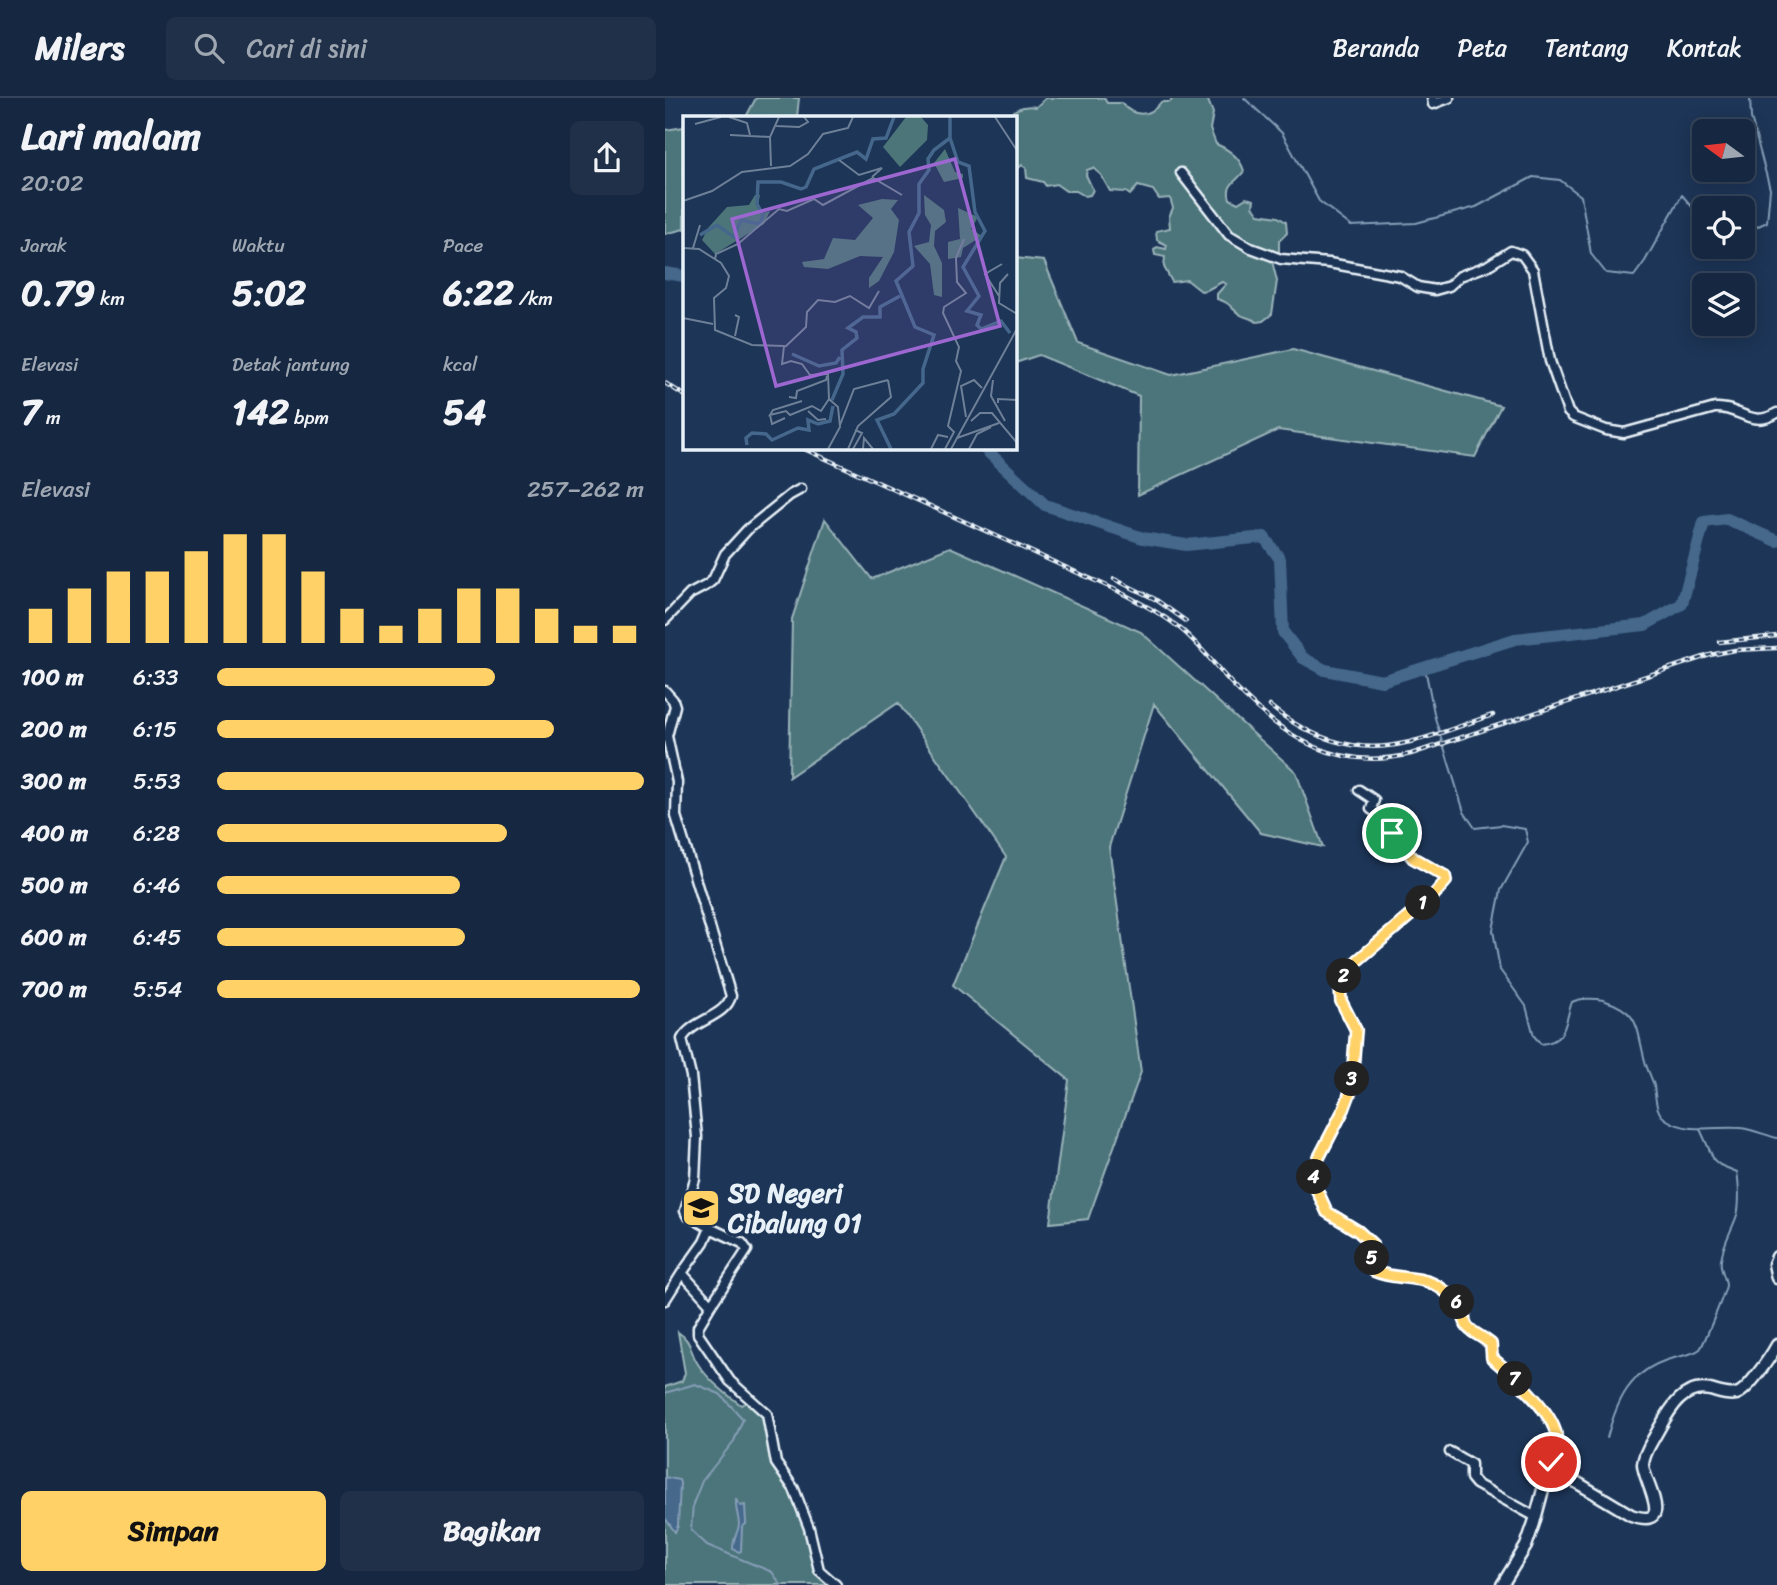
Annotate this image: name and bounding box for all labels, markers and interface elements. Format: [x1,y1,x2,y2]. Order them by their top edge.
search box [166,17,656,80]
text: Milers [35,19,124,77]
text: Cari di sini [246,25,367,71]
text: Beranda [1332,27,1419,69]
text: Peta [1457,27,1507,69]
text: Tentang [1545,27,1629,69]
text: Kontak [1667,27,1742,69]
icon: search [190,29,228,67]
text: Lari malam [21,103,201,170]
inset map [683,116,1017,450]
north arrow [1692,119,1755,182]
map controls [1692,119,1755,336]
button: share [570,121,644,195]
text: 20:02 [21,163,84,204]
button: locate [1692,196,1755,259]
text: Jarak [21,229,67,262]
text: Waktu [232,229,285,262]
text: Pace [443,229,483,262]
text: 0.79 [21,262,95,324]
text: 5:02 [232,262,306,324]
text: 6:22 [443,262,514,324]
button: layers [1692,273,1755,336]
text: km [95,282,125,315]
text: /km [514,282,553,315]
text: Elevasi [21,348,78,381]
text: Detak jantung [232,348,350,381]
text: kcal [443,348,478,381]
text: 7 [21,381,41,443]
text: 142 [232,381,289,443]
text: 54 [443,381,486,443]
text: m [41,401,61,434]
text: bpm [289,401,329,434]
text: Elevasi [21,469,90,510]
text: 257–262 m [527,469,644,510]
text: 100 m [21,657,84,698]
text: 6:33 [133,657,178,698]
text: 200 m [21,709,87,750]
text: 6:15 [133,709,177,750]
text: 300 m [21,761,86,802]
text: 5:53 [133,761,181,802]
pin [1362,803,1422,863]
text: 400 m [21,813,88,854]
text: 6:28 [133,813,180,854]
icon: arrive [1373,814,1411,852]
text: 500 m [21,865,88,906]
text: 6:46 [133,865,180,906]
pin: 1 [1405,886,1441,920]
text: 1 [1418,886,1427,919]
text: 600 m [21,917,87,958]
text: 6:45 [133,917,181,958]
pin: 2 [1327,958,1361,994]
text: 2 [1338,959,1349,992]
text: 700 m [21,969,87,1010]
text: 5:54 [133,969,182,1010]
pin: 3 [1335,1062,1369,1096]
text: 3 [1346,1062,1357,1095]
pin: 4 [1297,1160,1331,1194]
text: 4 [1308,1160,1319,1193]
place label: SD Negeri Cibalung 01 [727,1170,862,1246]
school or university icon: SD Negeri Cibalung 01 [680,1187,722,1229]
pin: 5 [1355,1240,1389,1276]
text: 5 [1366,1241,1377,1274]
pin: 6 [1439,1284,1475,1320]
text: 6 [1451,1285,1462,1318]
pin: 7 [1497,1362,1533,1396]
text: 7 [1509,1362,1520,1395]
pin [1521,1432,1581,1492]
icon: check [1532,1443,1570,1481]
button: Simpan [21,1491,326,1571]
button: Bagikan [340,1491,644,1571]

